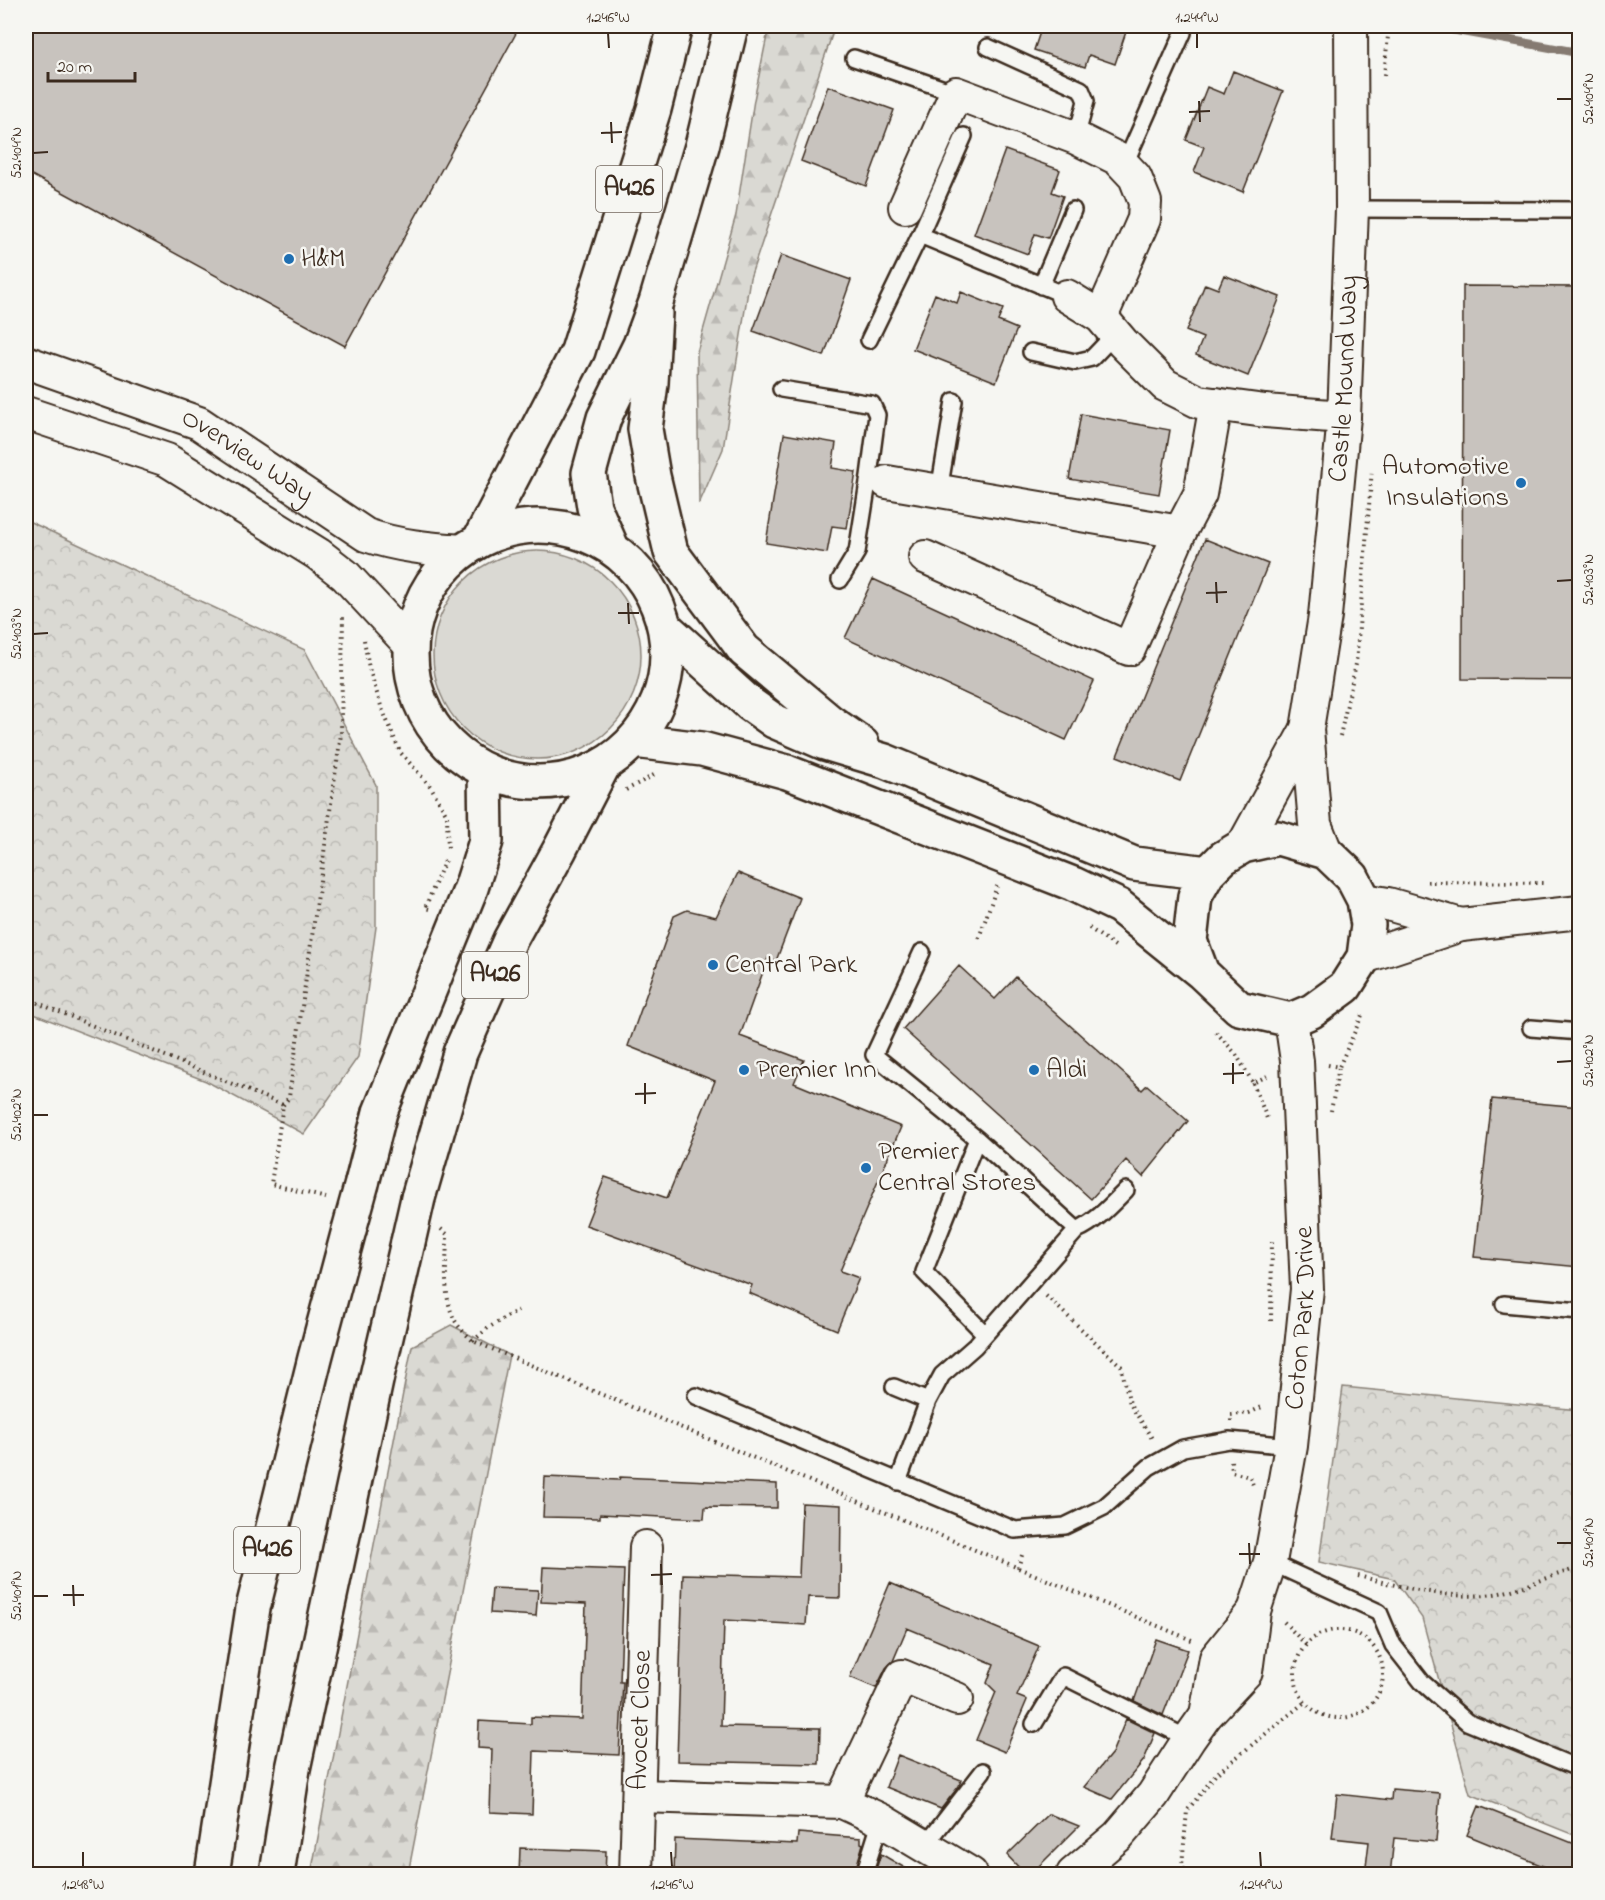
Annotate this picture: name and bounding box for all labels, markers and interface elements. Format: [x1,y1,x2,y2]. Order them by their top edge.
text: 1.246°W [586,7,630,29]
text: 1.244°W [1175,7,1219,29]
scale bar [48,45,135,83]
text: 20 m [57,55,92,81]
text: 52.404°N [1578,73,1600,125]
text: 52.404°N [6,127,28,179]
road number: A426 [596,166,662,212]
place label: H&M [301,240,345,279]
marker: H&M [282,252,296,266]
street label: Castle Mound Way [1318,274,1369,484]
street label: Overview Way [176,399,322,514]
place label: Automotive Insulations [1382,448,1510,518]
marker: Automotive Insulations [1514,476,1528,490]
text: 52.403°N [1578,554,1600,606]
text: 52.403°N [6,608,28,660]
place label: Central Park [725,946,858,985]
road number: A426 [462,952,528,998]
marker: Central Park [706,958,720,972]
text: 52.402°N [1578,1034,1600,1088]
place label: Premier Inn [756,1051,876,1090]
place label: Aldi [1046,1051,1087,1090]
marker: Premier Inn [737,1063,751,1077]
marker: Aldi [1027,1063,1041,1077]
text: 52.402°N [6,1088,28,1142]
place label: Premier Central Stores [878,1133,1036,1203]
marker: Premier Central Stores [859,1161,873,1175]
street label: Coton Park Drive [1275,1225,1327,1412]
text: 52.401°N [1578,1518,1600,1568]
road number: A426 [234,1527,300,1573]
text: 52.401°N [6,1571,28,1621]
street label: Avocet Close [619,1648,662,1791]
text: 1.248°W [62,1874,104,1896]
text: 1.246°W [650,1874,694,1896]
text: 1.244°W [1239,1874,1283,1896]

